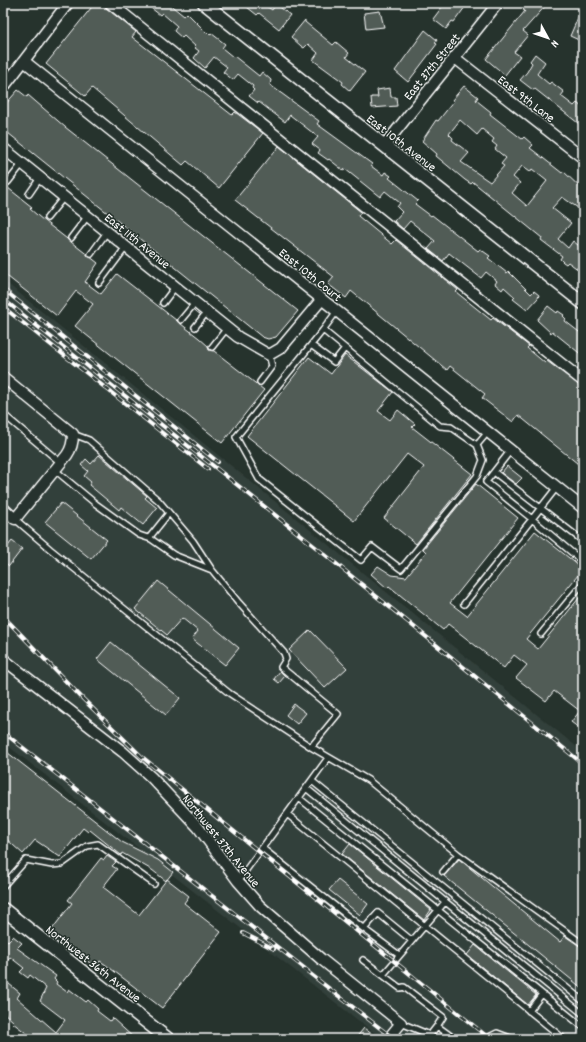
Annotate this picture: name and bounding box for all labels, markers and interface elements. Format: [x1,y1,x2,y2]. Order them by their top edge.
north arrow [528,18,568,58]
street label: East 37th Street [400,30,466,105]
text: N [546,36,562,51]
street label: East 9th Lane [493,72,558,129]
street label: East 10th Avenue [361,110,440,178]
street label: East 11th Avenue [99,209,174,275]
street label: East 10th Court [274,245,345,307]
street label: Northwest 37th Avenue [176,791,264,893]
street label: Northwest 36th Avenue [41,922,144,1009]

